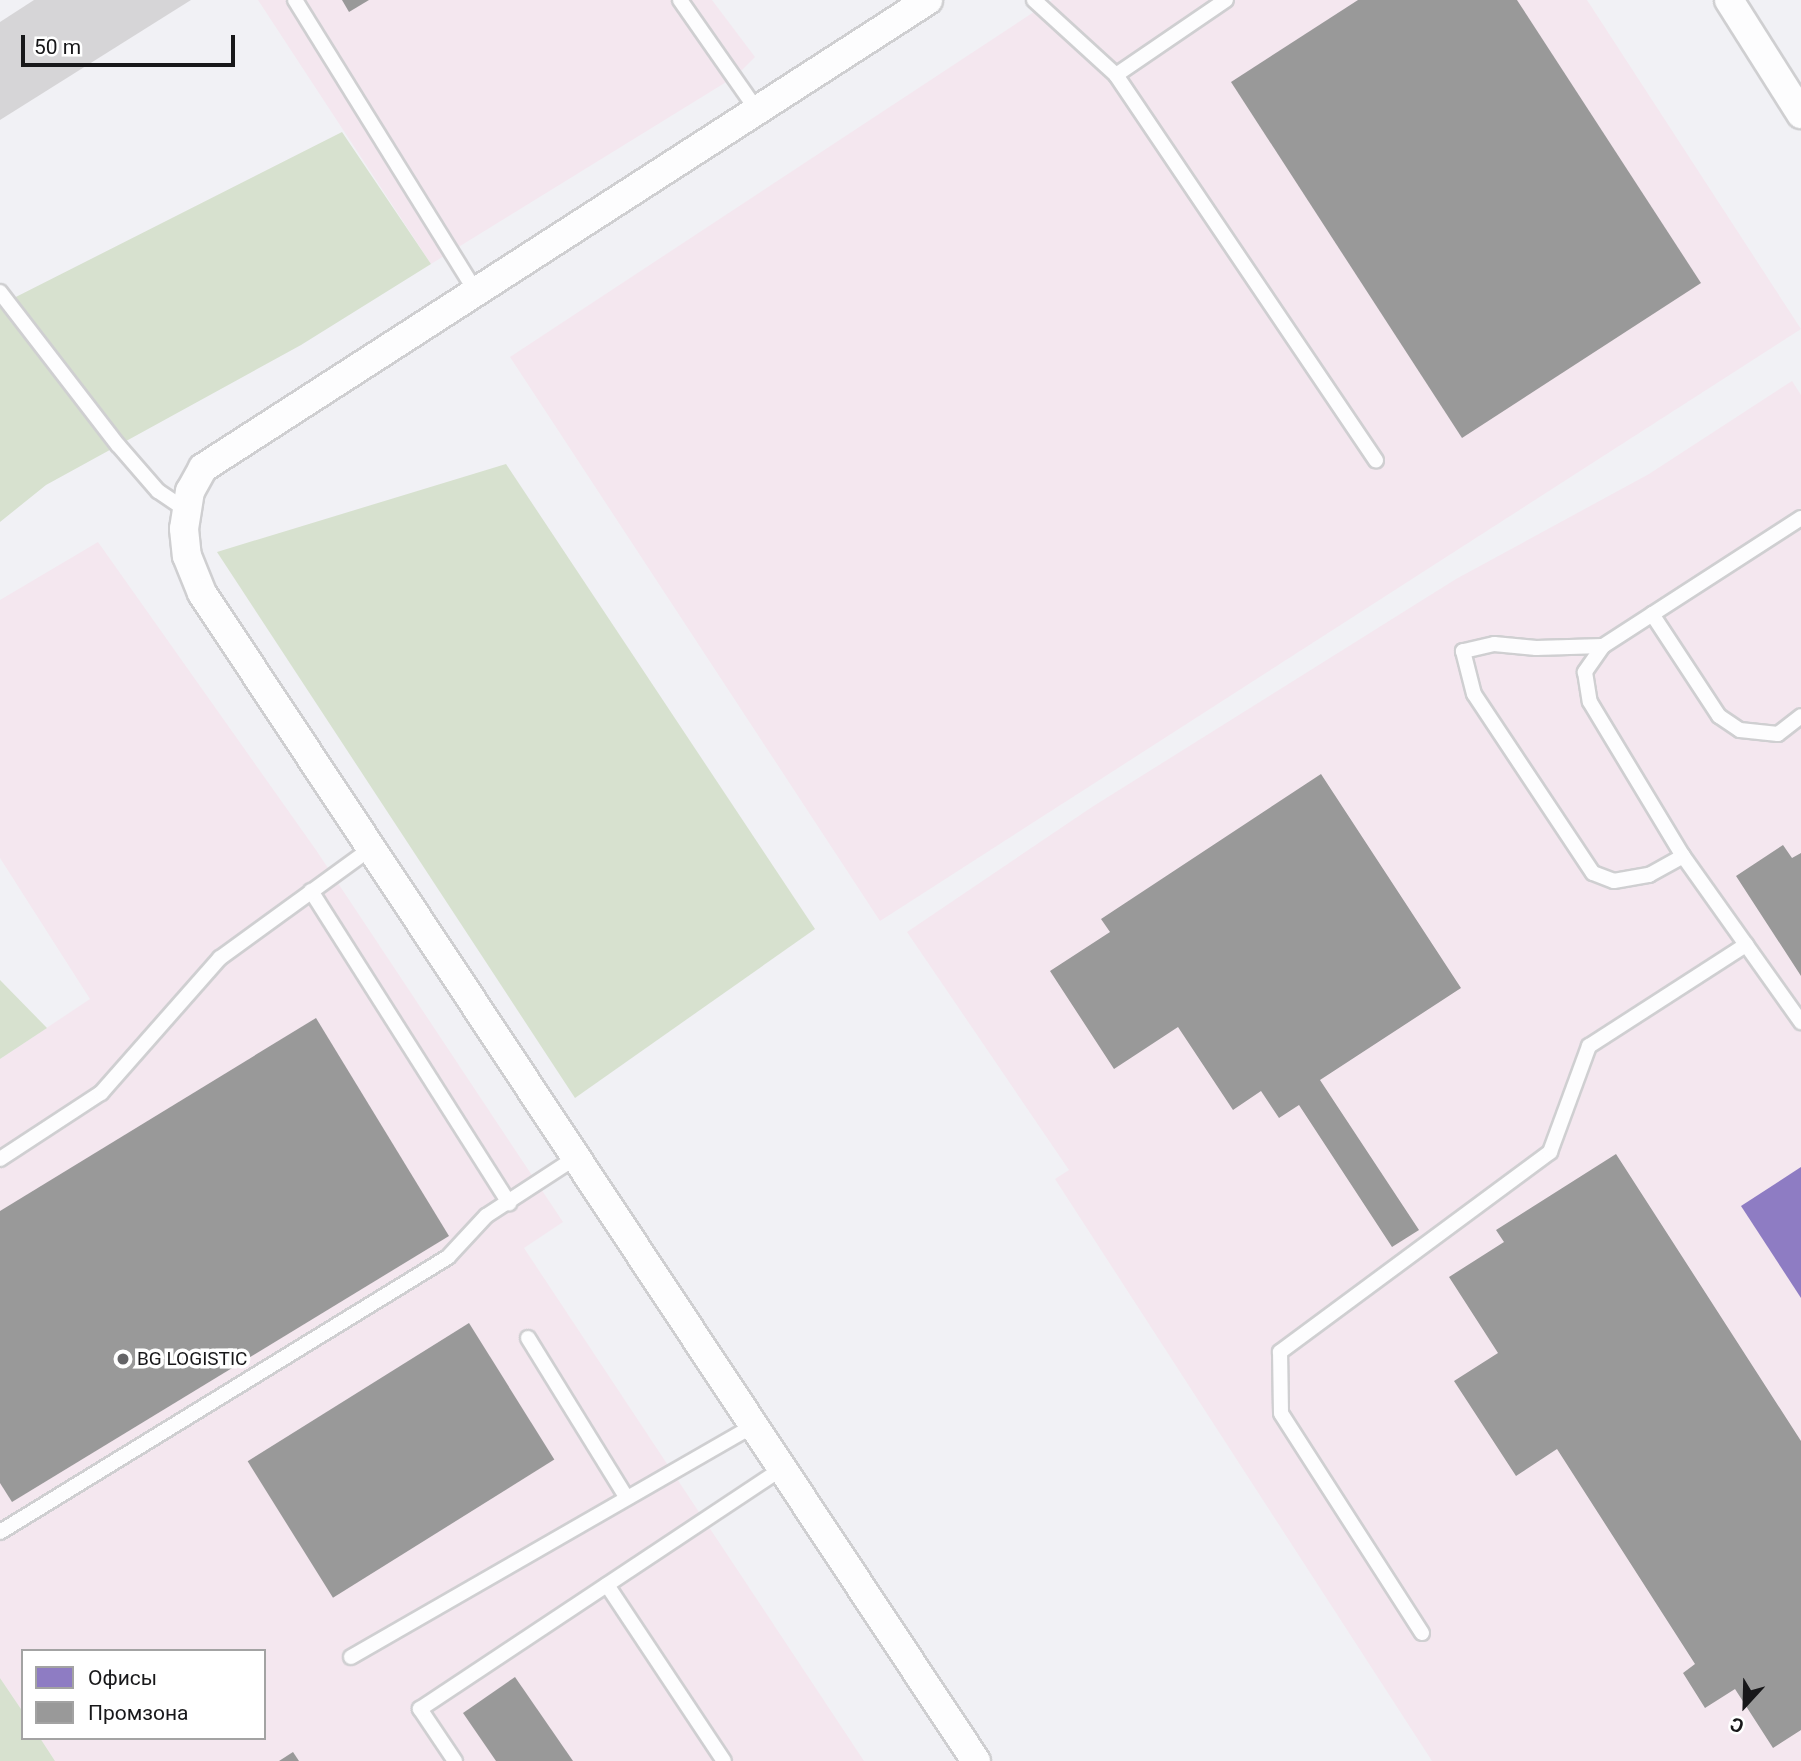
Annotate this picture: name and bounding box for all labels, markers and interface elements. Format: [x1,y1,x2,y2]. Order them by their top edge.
scale bar [24,21,238,65]
text: 50 m [34,35,81,59]
place label: BG LOGISTIC [137,1348,247,1370]
marker: BG LOGISTIC [115,1351,131,1367]
legend [21,1649,266,1740]
text: Офисы [88,1666,157,1690]
north arrow [1710,1670,1780,1740]
text: Промзона [88,1701,189,1725]
text: С [1727,1712,1747,1738]

